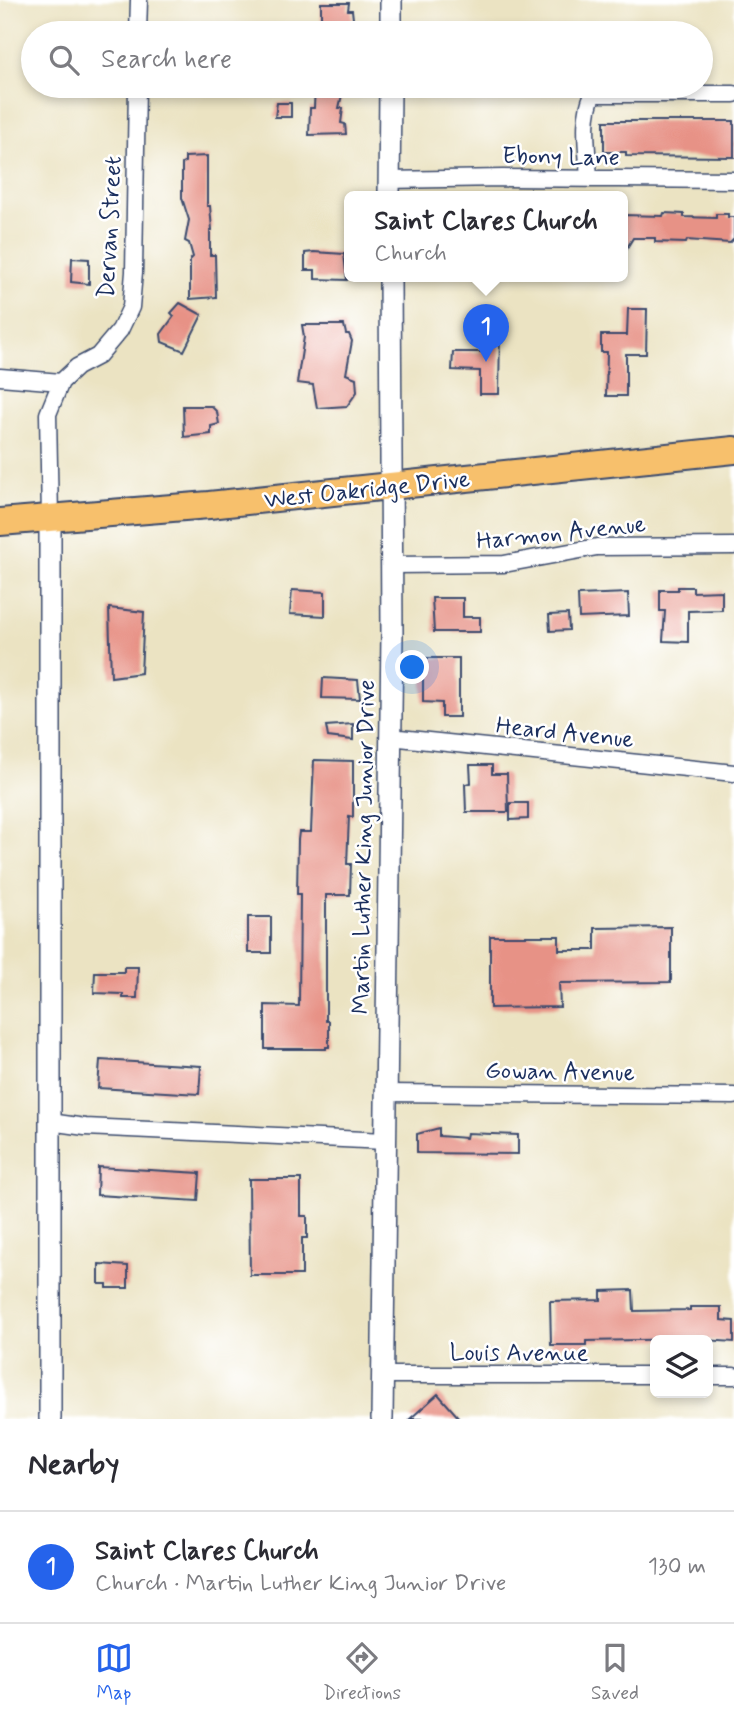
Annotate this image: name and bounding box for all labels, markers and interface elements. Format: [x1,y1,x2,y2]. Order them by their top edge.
search box [21,21,713,98]
icon: search [45,41,83,79]
text: Search here [101,43,232,77]
street label: Ebony Lane [502,141,620,174]
street label: Dervan Street [91,155,130,299]
popup [344,191,628,282]
text: Saint Clares Church [374,205,598,239]
text: Church [374,239,447,269]
pin: 1 [463,304,509,362]
street label: West Oakridge Drive [263,464,472,517]
street label: Harmon Avenue [475,509,647,558]
your location [395,650,429,684]
street label: Martin Luther King Junior Drive [346,679,383,1015]
street label: Heard Avenue [494,711,635,756]
street label: Gowan Avenue [485,1056,635,1089]
map controls [650,1335,713,1398]
button: layers [650,1335,713,1398]
street label: Louis Avenue [450,1338,589,1369]
text: Nearby [28,1445,119,1484]
text: Saint Clares Church [95,1535,319,1569]
text: 1 [46,1552,56,1582]
text: 130 m [648,1552,706,1582]
text: Church · Martin Luther King Junior Drive [95,1569,506,1599]
tab: Map [95,1639,133,1706]
tab: Directions [323,1639,401,1706]
tab: Saved [591,1639,639,1706]

